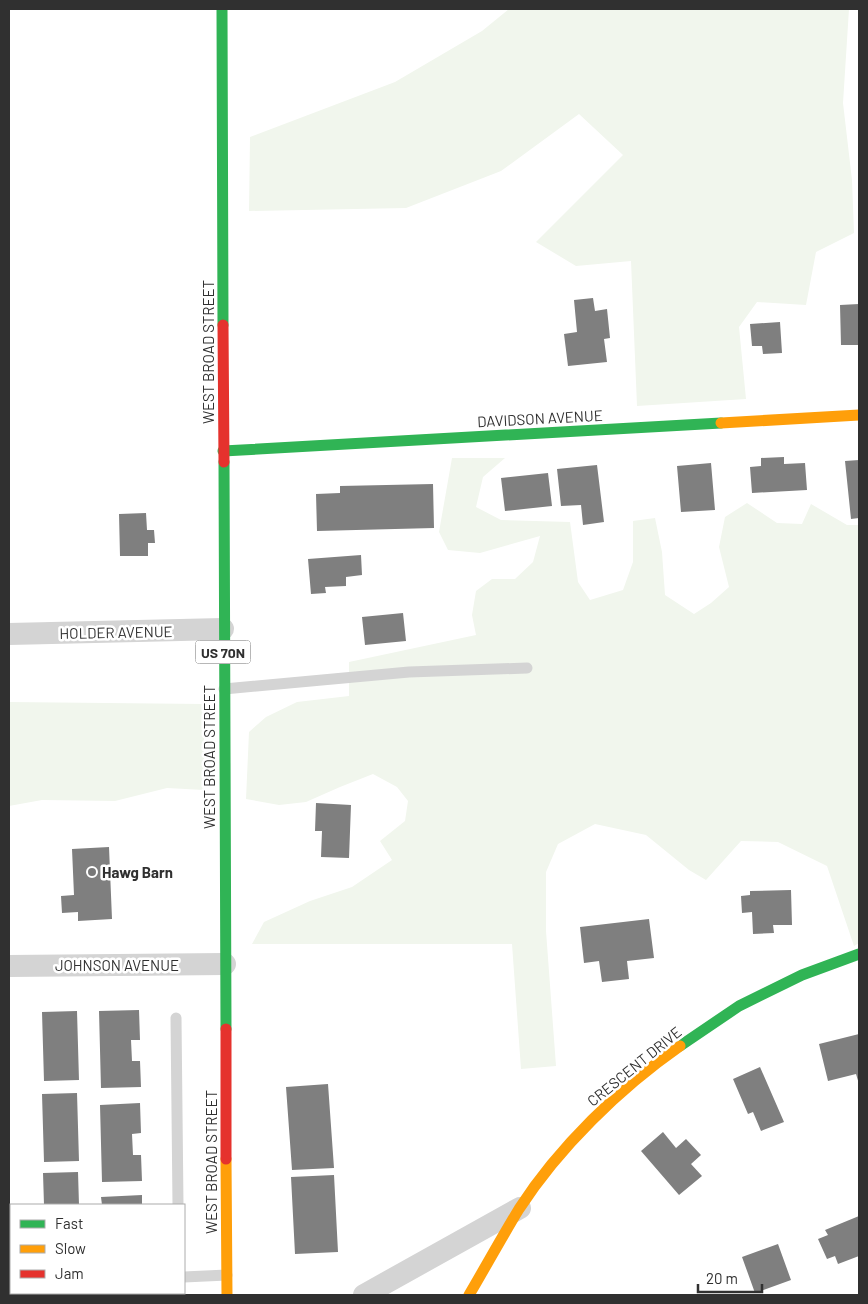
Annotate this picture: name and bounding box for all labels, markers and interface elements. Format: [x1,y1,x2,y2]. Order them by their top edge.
street label: WEST BROAD STREET [199,280,217,424]
street label: DAVIDSON AVENUE [477,406,603,430]
street label: HOLDER AVENUE [59,622,173,642]
road number: US 70N [196,640,250,664]
street label: WEST BROAD STREET [200,685,218,829]
place label: Hawg Barn [102,863,173,881]
marker: Hawg Barn [86,866,98,878]
street label: JOHNSON AVENUE [55,956,179,974]
street label: CRESCENT DRIVE [583,1023,685,1109]
street label: WEST BROAD STREET [202,1090,220,1234]
legend [10,1204,185,1294]
text: Fast [55,1214,83,1232]
text: Slow [55,1239,86,1257]
scale bar [698,1262,762,1294]
text: Jam [55,1264,84,1282]
text: 20 m [706,1269,738,1287]

